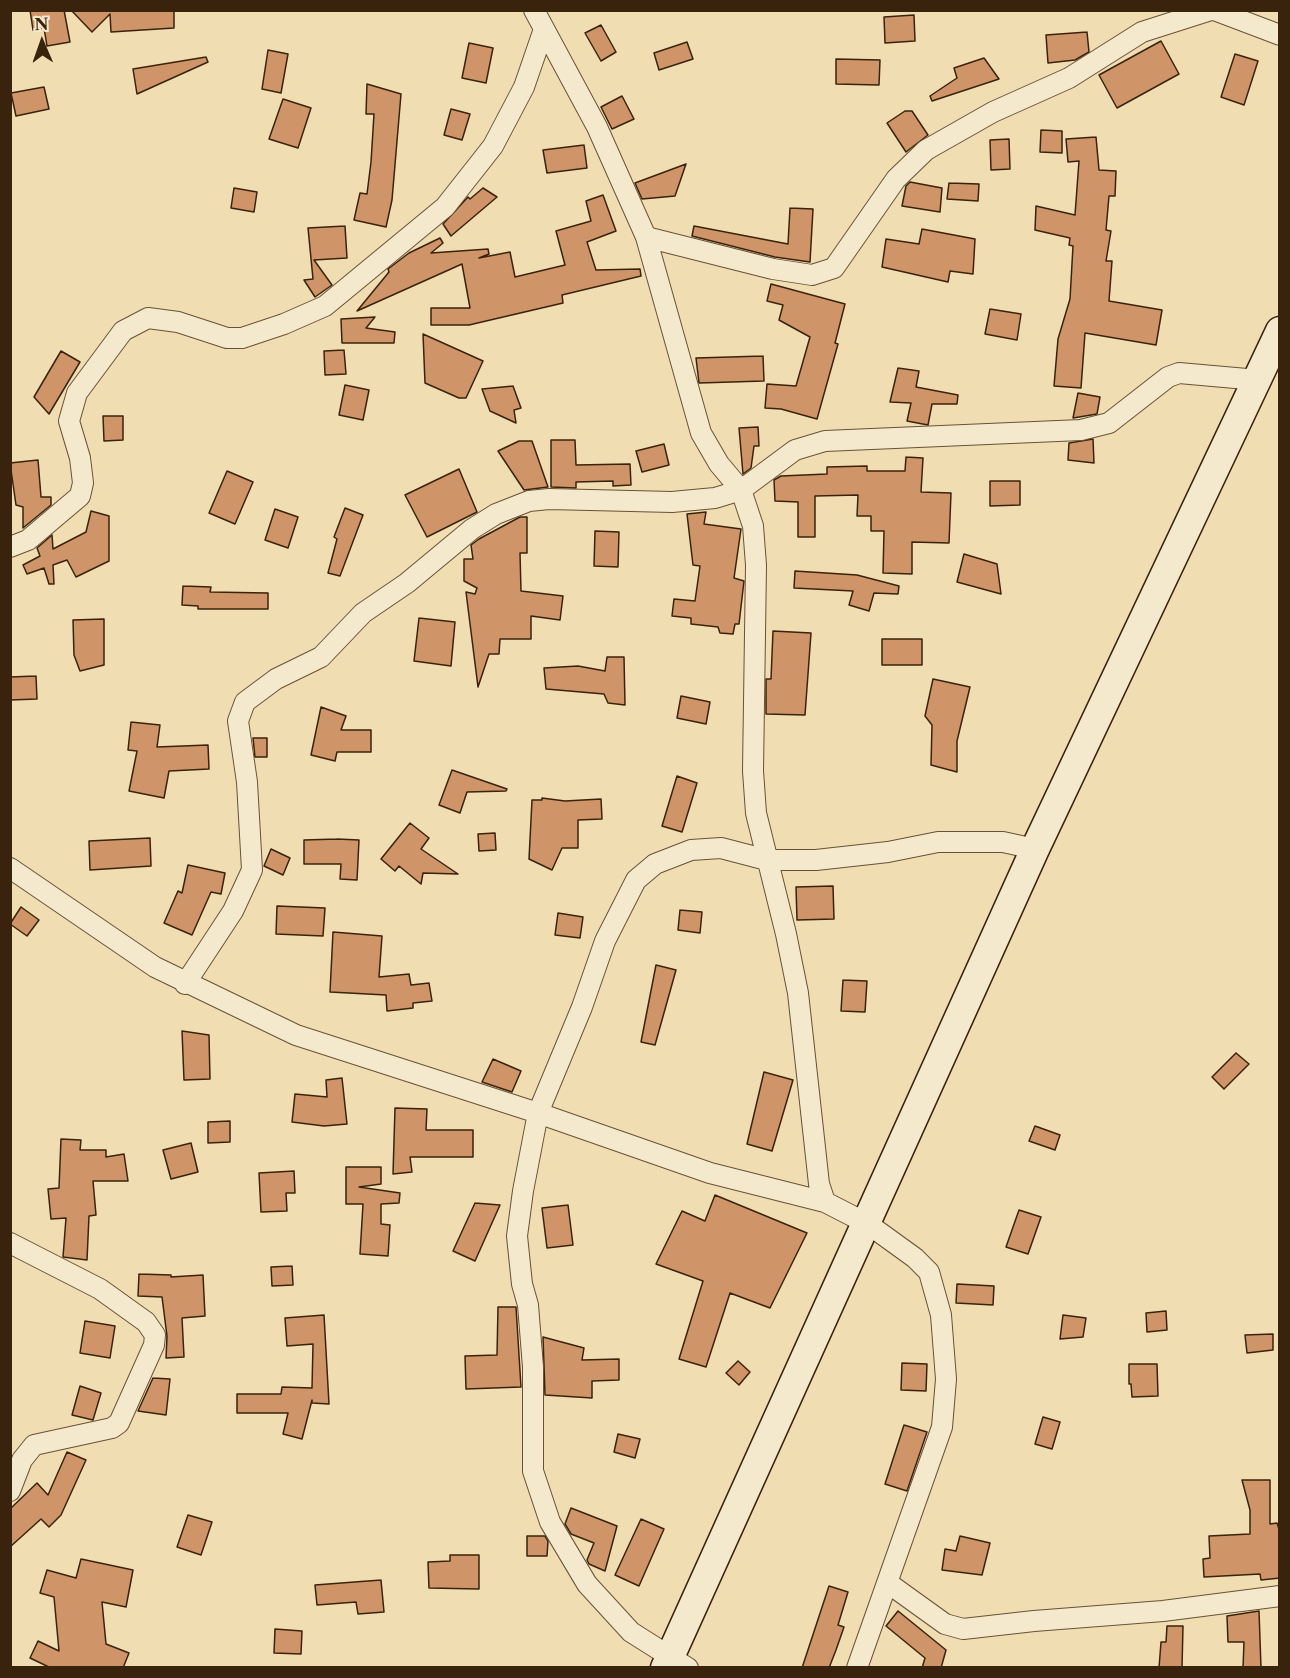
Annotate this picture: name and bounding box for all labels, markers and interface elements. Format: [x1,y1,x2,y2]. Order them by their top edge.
north arrow [12,12,72,72]
text: N [34,14,49,34]

